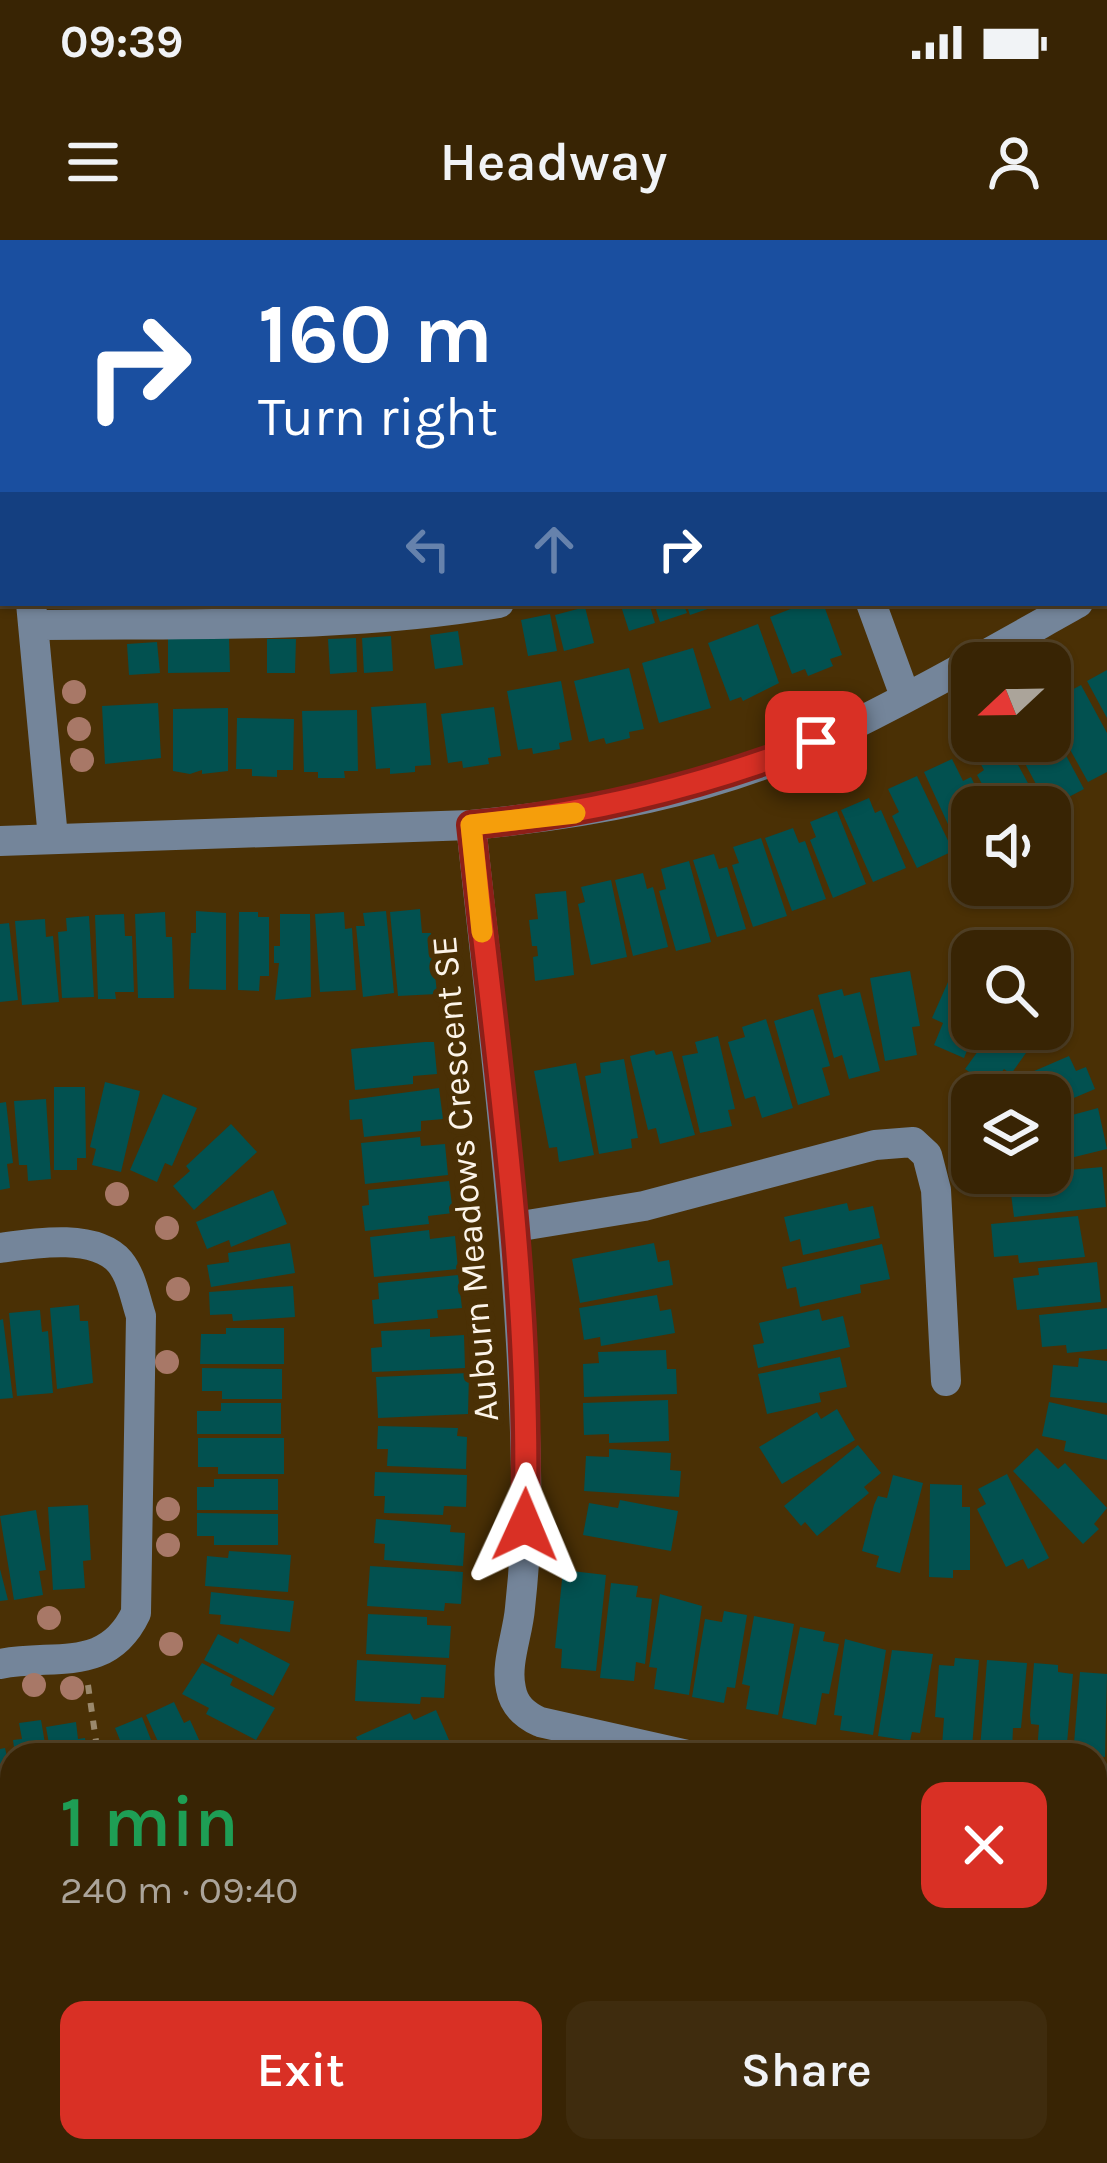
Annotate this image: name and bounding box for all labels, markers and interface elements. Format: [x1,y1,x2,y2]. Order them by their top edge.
text: 09:39 [60,16,183,68]
icon: menu [60,129,126,195]
icon: person [981,129,1047,195]
text: Headway [440,130,667,194]
text: 160 m [258,285,493,383]
icon: right [60,288,216,444]
text: Turn right [258,385,498,449]
icon: left [395,516,461,582]
icon: ahead [521,516,587,582]
icon: right [647,516,713,582]
north arrow [951,642,1071,762]
map controls [951,642,1071,1194]
pin [765,691,867,793]
icon: arrive [783,709,849,775]
button: sound [951,786,1071,906]
button: search [951,930,1071,1050]
street label: Auburn Meadows Crescent SE [423,934,507,1424]
button: layers [951,1074,1071,1194]
position arrow [462,1462,588,1588]
text: 1 min [60,1780,239,1864]
button: close [921,1782,1047,1908]
text: 240 m · 09:40 [60,1867,298,1913]
button: Exit [60,2001,542,2139]
button: Share [566,2001,1047,2139]

